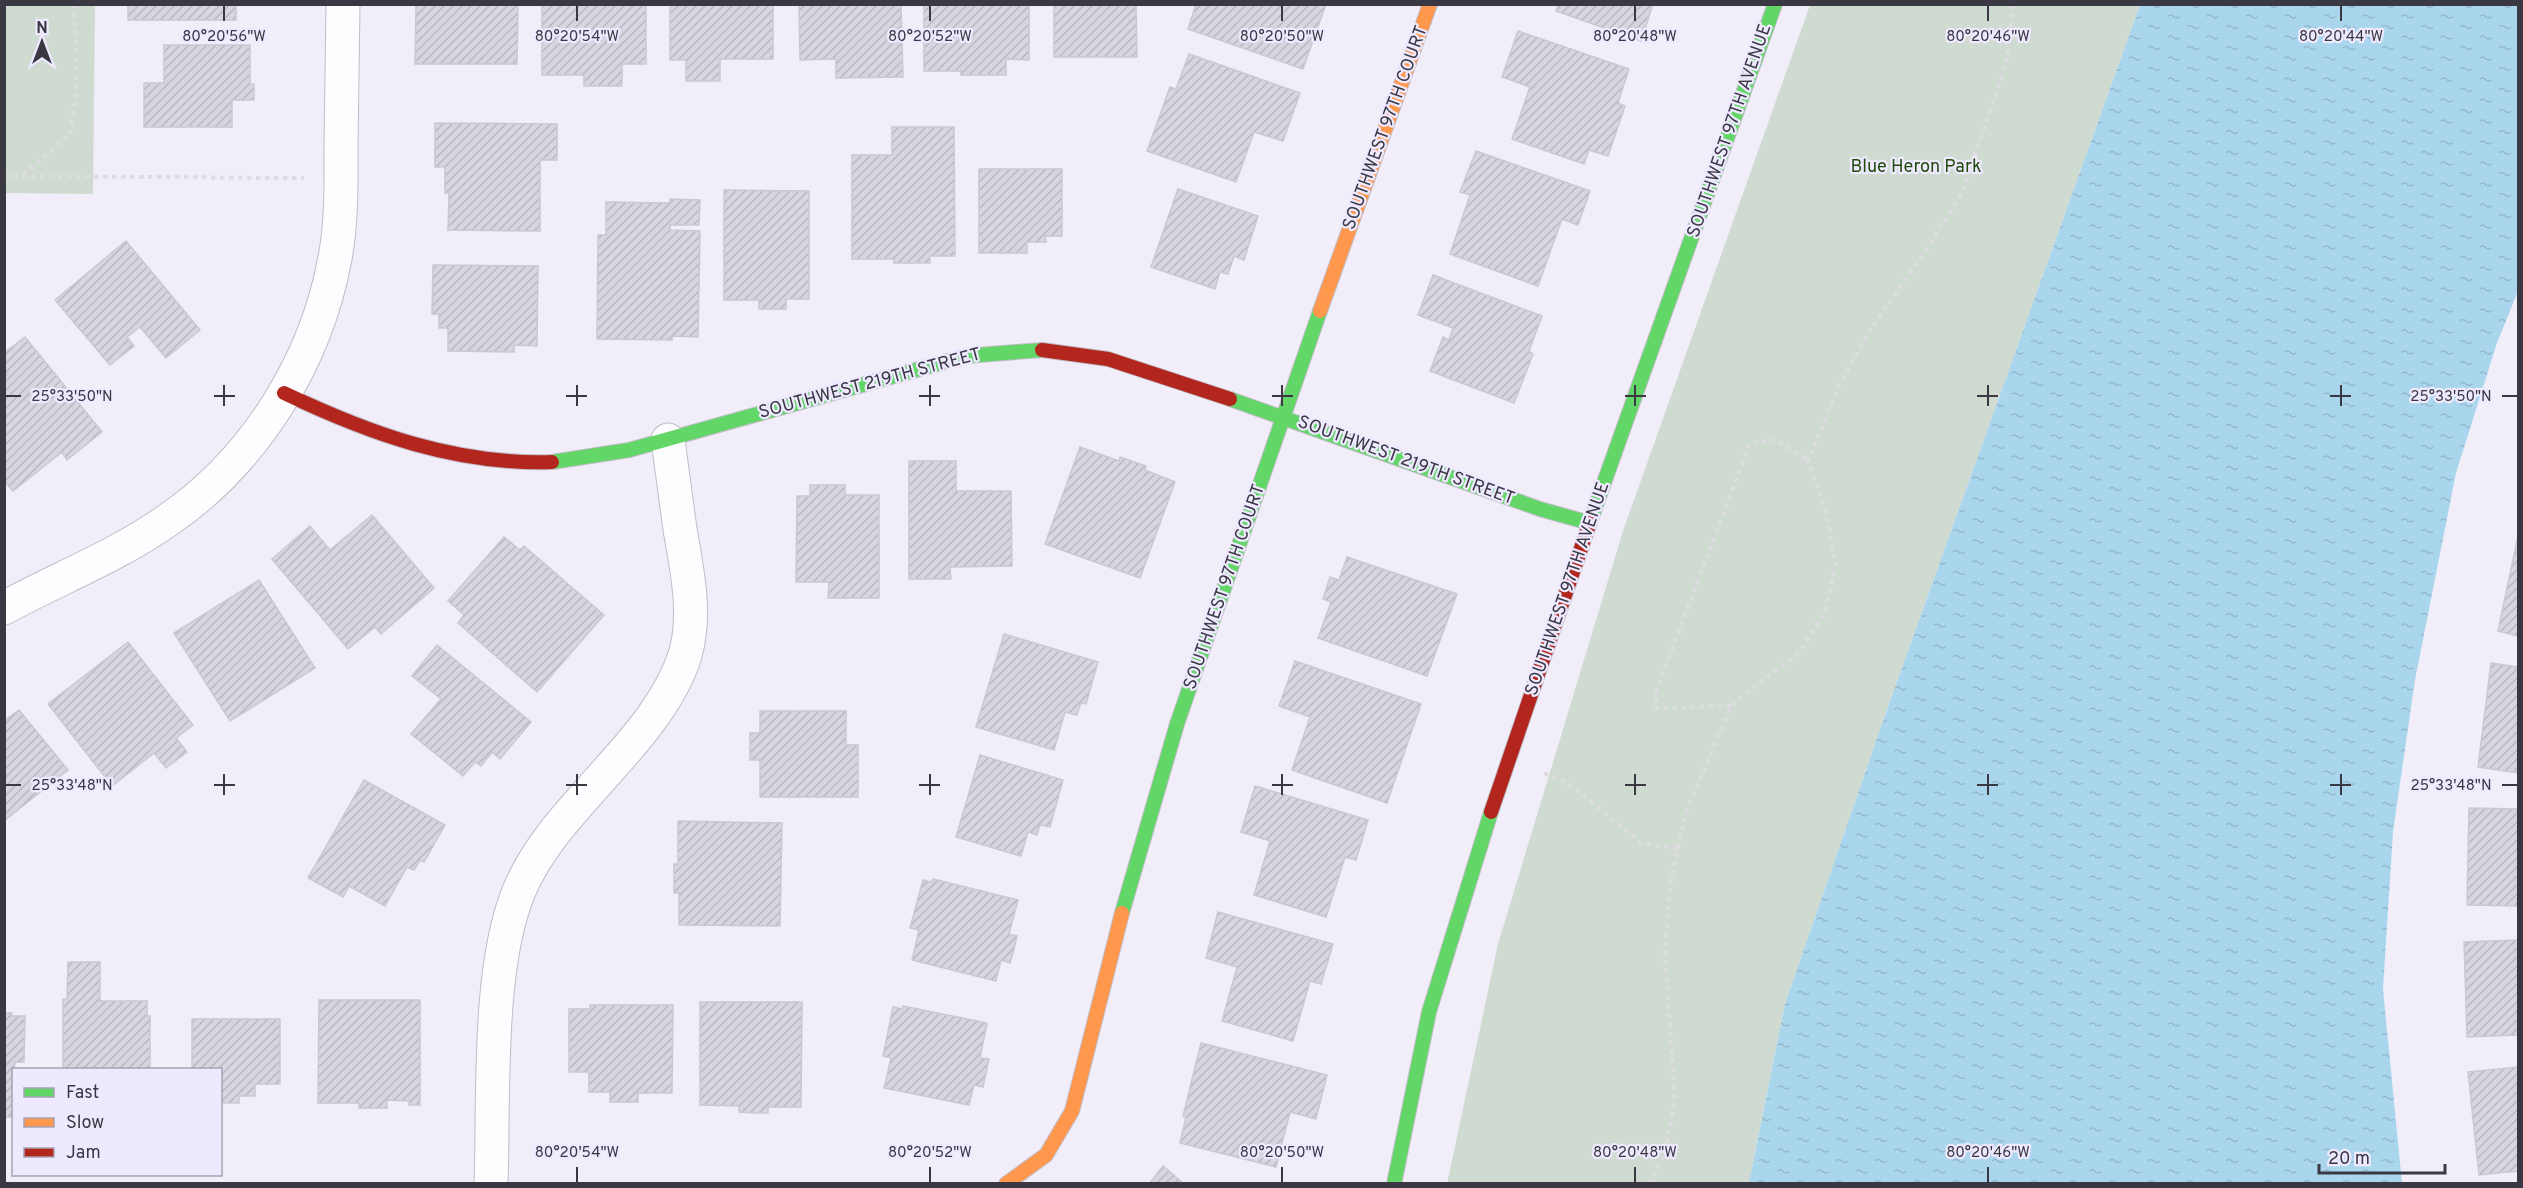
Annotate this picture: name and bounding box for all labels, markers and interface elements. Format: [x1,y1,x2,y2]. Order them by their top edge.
north arrow [12,12,72,72]
text: N [36,19,48,39]
street label: SOUTHWEST 97TH AVENUE [1683,21,1777,241]
street label: SOUTHWEST 97TH COURT [1338,23,1434,233]
text: 80°20'56"W [182,28,266,47]
text: 80°20'54"W [535,28,619,47]
text: 80°20'52"W [888,28,972,47]
text: 80°20'50"W [1240,28,1324,47]
text: 80°20'48"W [1593,28,1677,47]
text: 80°20'46"W [1946,28,2030,47]
text: 80°20'44"W [2299,28,2383,47]
park label: Blue Heron Park [1850,156,1982,179]
street label: SOUTHWEST 219TH STREET [756,343,984,425]
text: 25°33'50"N [31,388,113,407]
text: 25°33'50"N [2410,388,2492,407]
street label: SOUTHWEST 219TH STREET [1294,411,1518,511]
street label: SOUTHWEST 97TH AVENUE [1521,479,1615,699]
street label: SOUTHWEST 97TH COURT [1179,481,1271,693]
text: 25°33'48"N [31,777,113,796]
text: 25°33'48"N [2410,777,2492,796]
legend [12,1068,222,1176]
text: Fast [66,1082,99,1105]
text: Slow [66,1112,104,1135]
scale bar [2319,1137,2445,1175]
text: Jam [66,1142,101,1165]
text: 80°20'54"W [535,1144,619,1163]
text: 80°20'52"W [888,1144,972,1163]
text: 80°20'50"W [1240,1144,1324,1163]
text: 80°20'48"W [1593,1144,1677,1163]
text: 80°20'46"W [1946,1144,2030,1163]
text: 20 m [2328,1148,2370,1171]

